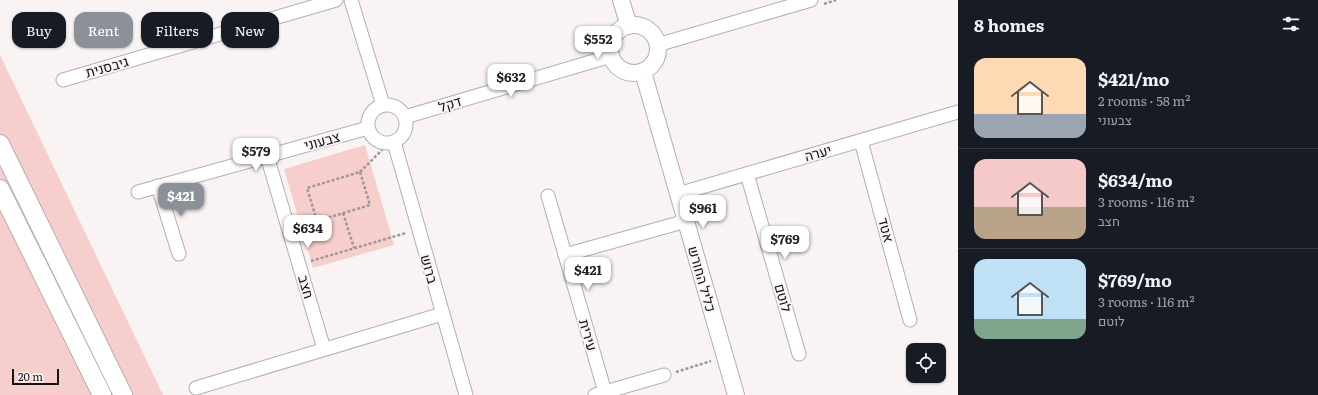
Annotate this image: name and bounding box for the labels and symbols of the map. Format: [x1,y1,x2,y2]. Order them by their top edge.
pin: $552 [574,26,622,60]
street label: גיבסנית [83,50,131,82]
pin: $632 [487,64,535,98]
street label: דקל [436,90,464,116]
street label: צבעוני [301,126,342,154]
pin: $579 [232,138,280,172]
street label: יערה [802,139,834,165]
pin: $421 [157,183,205,217]
pin: $961 [679,195,727,229]
pin: $634 [284,215,332,249]
street label: אטד [874,215,900,244]
pin: $769 [761,226,809,260]
street label: כליל החורש [684,243,722,314]
street label: ברוש [416,252,444,286]
pin: $421 [564,257,612,291]
street label: חצב [294,273,320,301]
street label: לוטם [770,281,798,314]
street label: עירית [575,317,603,353]
scale bar [12,367,59,386]

